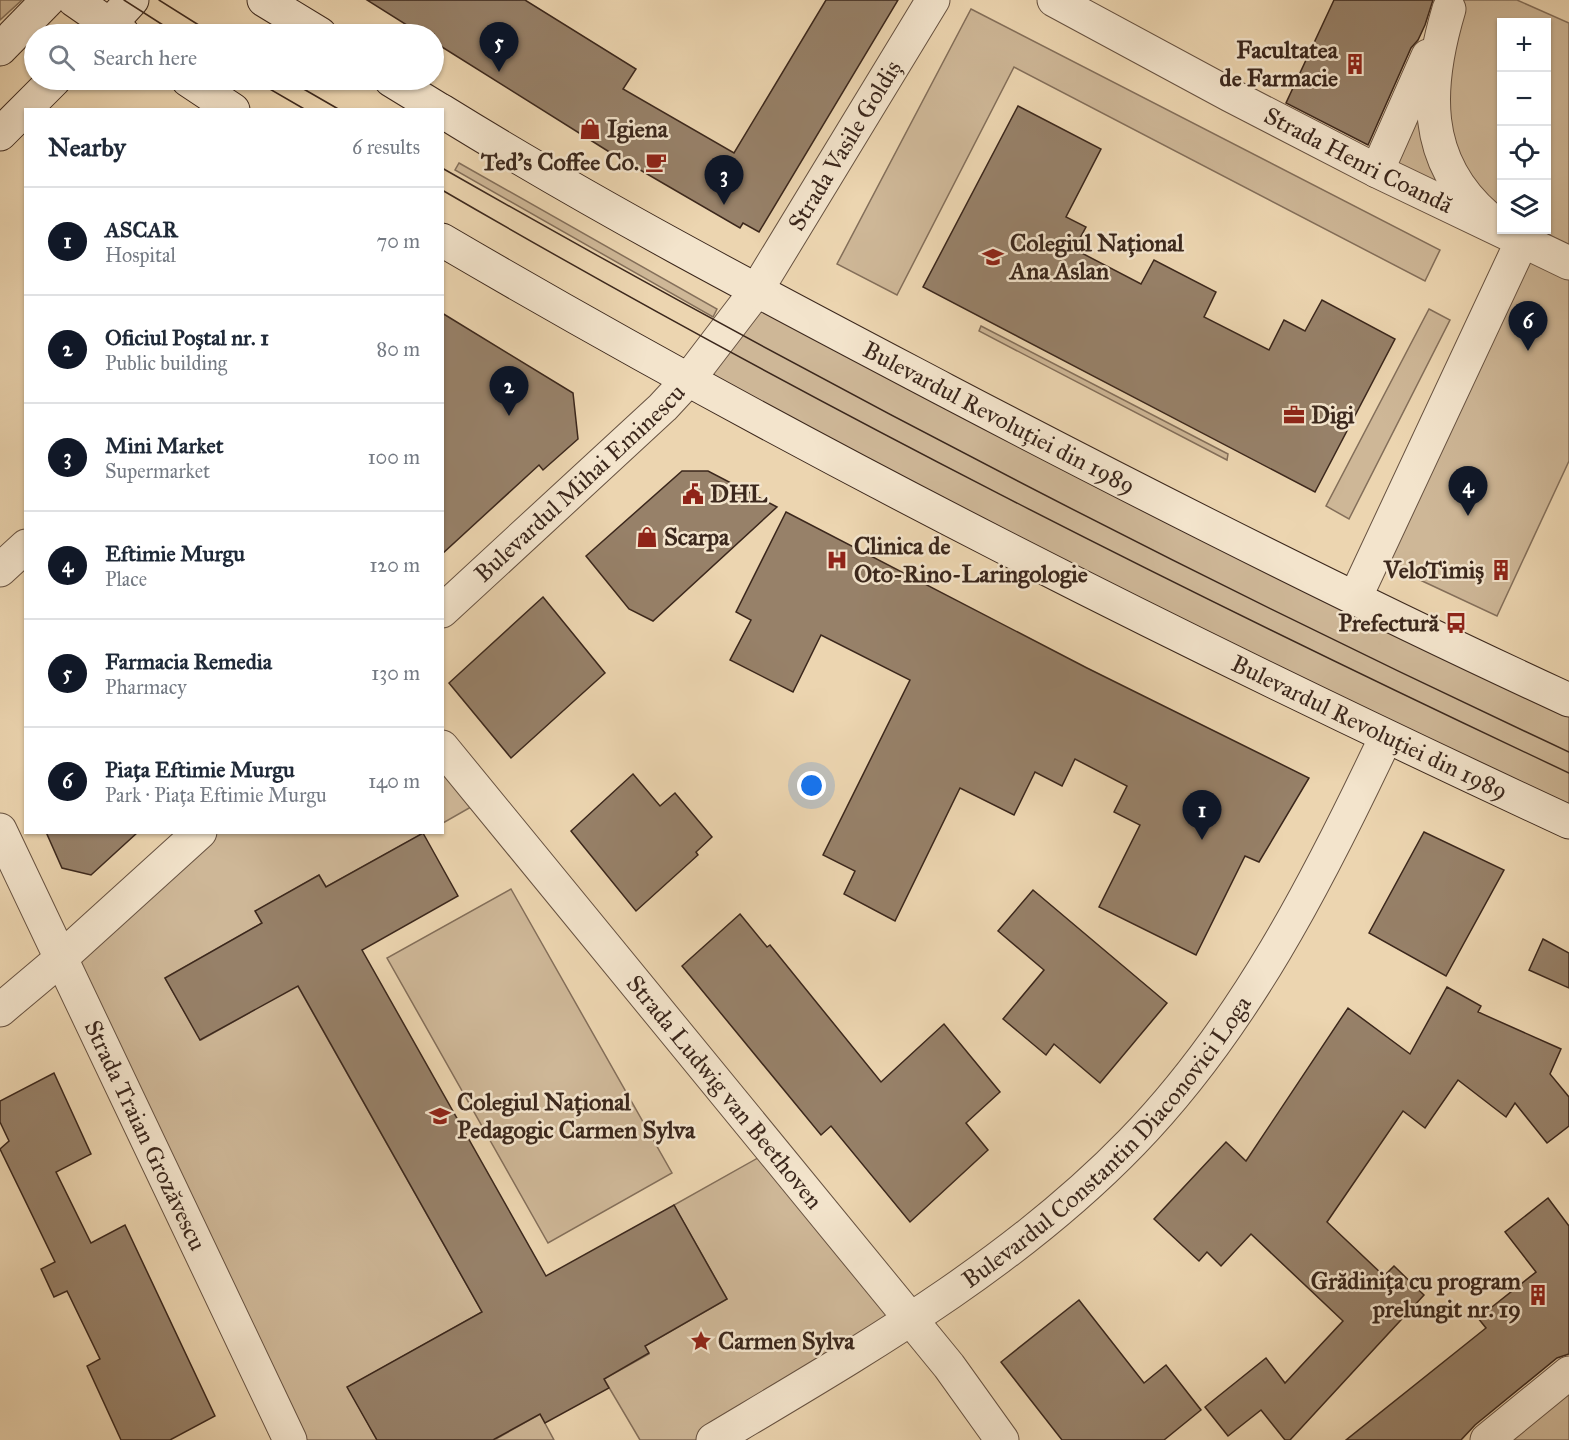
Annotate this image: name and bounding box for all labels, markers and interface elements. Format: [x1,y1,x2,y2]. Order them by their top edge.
map controls [1497,18,1551,234]
button: + [1497,18,1551,72]
pin: 5 [480,22,518,72]
search box [24,24,444,90]
place label: Facultatea de Farmacie [1220,35,1339,93]
icon: search [45,41,78,74]
text: Search here [93,44,197,71]
building icon: Facultatea de Farmacie [1343,52,1367,76]
street label: Strada Vasile Goldiș [781,55,908,236]
button: − [1497,72,1551,126]
street label: Strada Henri Coandă [1259,100,1458,220]
place label: Igiena [607,114,669,144]
shop icon: Igiena [578,117,602,141]
button: locate [1497,126,1551,180]
text: Nearby [48,131,126,163]
text: 6 results [352,135,420,159]
place label: Ted's Coffee Co. [480,147,639,177]
cafe icon: Ted's Coffee Co. [644,150,668,174]
pin: 3 [704,156,744,205]
button: layers [1497,180,1551,234]
text: ASCAR [105,216,178,243]
place label: Colegiul Național Ana Aslan [1008,228,1184,286]
text: 1 [64,229,71,253]
text: 70 m [377,229,420,253]
text: Hospital [105,243,176,267]
school or university icon: Colegiul Național Ana Aslan [981,245,1005,269]
pin: 6 [1508,302,1547,351]
text: Oficiul Poștal nr. 1 [105,324,269,351]
street label: Bulevardul Revoluției din 1989 [858,334,1140,501]
text: 2 [63,337,72,361]
text: 80 m [377,337,420,361]
text: Public building [105,351,227,375]
pin: 2 [490,366,528,416]
street label: Bulevardul Mihai Eminescu [468,378,692,589]
place label: Digi [1311,400,1355,430]
office icon: Digi [1282,403,1306,427]
text: Mini Market [105,432,223,459]
text: 3 [64,445,72,469]
text: 100 m [368,445,420,469]
text: Supermarket [105,459,210,483]
pin: 4 [1448,466,1488,516]
place label: DHL [710,479,767,509]
public building icon: DHL [681,482,705,506]
place label: Scarpa [664,522,730,552]
shop icon: Scarpa [635,525,659,549]
place label: Clinica de Oto-Rino-Laringologie [854,531,1088,589]
text: Eftimie Murgu [105,540,245,567]
hospital icon: Clinica de Oto-Rino-Laringologie [825,548,849,572]
text: 4 [62,553,73,577]
text: 120 m [369,553,420,577]
place label: VeloTimiș [1383,555,1484,585]
building icon: VeloTimiș [1489,558,1513,582]
text: Place [105,567,147,591]
place label: Prefectură [1338,608,1440,638]
bus stop icon: Prefectură [1444,611,1468,635]
text: Farmacia Remedia [105,648,272,675]
street label: Bulevardul Revoluției din 1989 [1226,648,1512,806]
text: 5 [63,661,72,685]
text: 130 m [371,661,420,685]
text: Pharmacy [105,675,187,699]
text: Piața Eftimie Murgu [105,756,295,783]
text: 6 [62,769,73,793]
text: 140 m [368,769,420,793]
your location [797,771,826,800]
text: Park · Piața Eftimie Murgu [105,783,327,807]
pin: 1 [1182,790,1222,840]
street label: Strada Ludwig van Beethoven [620,969,829,1215]
street label: Bulevardul Constantin Diaconovici Loga [956,989,1258,1295]
street label: Strada Traian Grozăvescu [78,1015,213,1255]
place label: Colegiul Național Pedagogic Carmen Sylva [457,1087,696,1145]
school or university icon: Colegiul Național Pedagogic Carmen Sylva [428,1104,452,1128]
place label: Grădinița cu program prelungit nr. 19 [1311,1266,1522,1324]
building icon: Grădinița cu program prelungit nr. 19 [1526,1283,1550,1307]
place label: Carmen Sylva [718,1326,855,1356]
place icon: Carmen Sylva [689,1329,713,1353]

